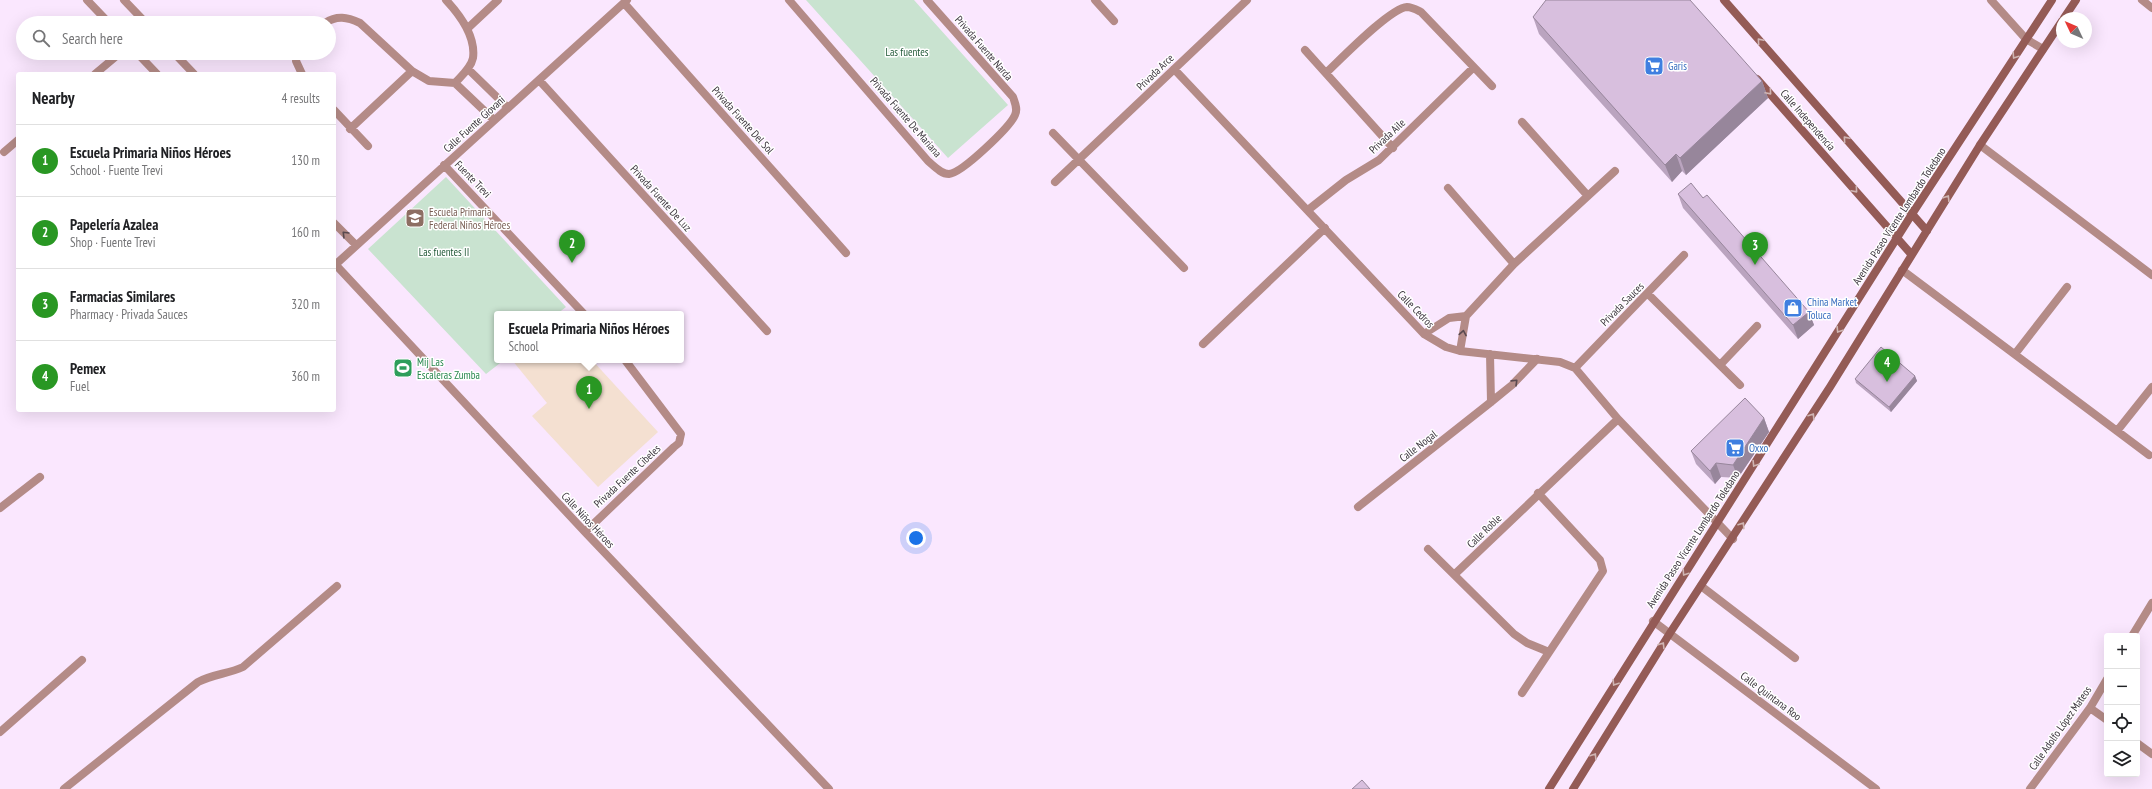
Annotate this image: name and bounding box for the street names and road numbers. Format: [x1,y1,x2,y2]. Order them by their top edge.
street label: Privada Fuente Narda [952,13,1016,83]
street label: Privada Arce [1133,51,1177,93]
street label: Privada Fuente De Mariana [867,74,945,160]
street label: Privada Fuente Del Sol [709,83,777,157]
street label: Calle Independencia [1777,86,1839,154]
street label: Calle Fuente Giovani [440,93,508,155]
street label: Privada Aile [1366,115,1408,156]
street label: Avenida Paseo Vicente Lombardo Toledano [1849,144,1949,287]
street label: Fuente Trevi [452,158,494,200]
street label: Privada Fuente De Luz [628,162,695,234]
street label: Privada Sauces [1597,279,1647,329]
street label: Calle Cedros [1395,287,1437,331]
street label: Calle Nogal [1396,427,1440,465]
street label: Privada Fuente Cibeles [591,441,664,511]
street label: Avenida Paseo Vicente Lombardo Toledano [1643,467,1743,610]
street label: Calle Niños Héroes [558,489,618,551]
street label: Calle Roble [1464,511,1505,551]
street label: Calle Quintana Roo [1738,669,1804,724]
street label: Calle Adolfo López Mateos [2026,683,2094,773]

